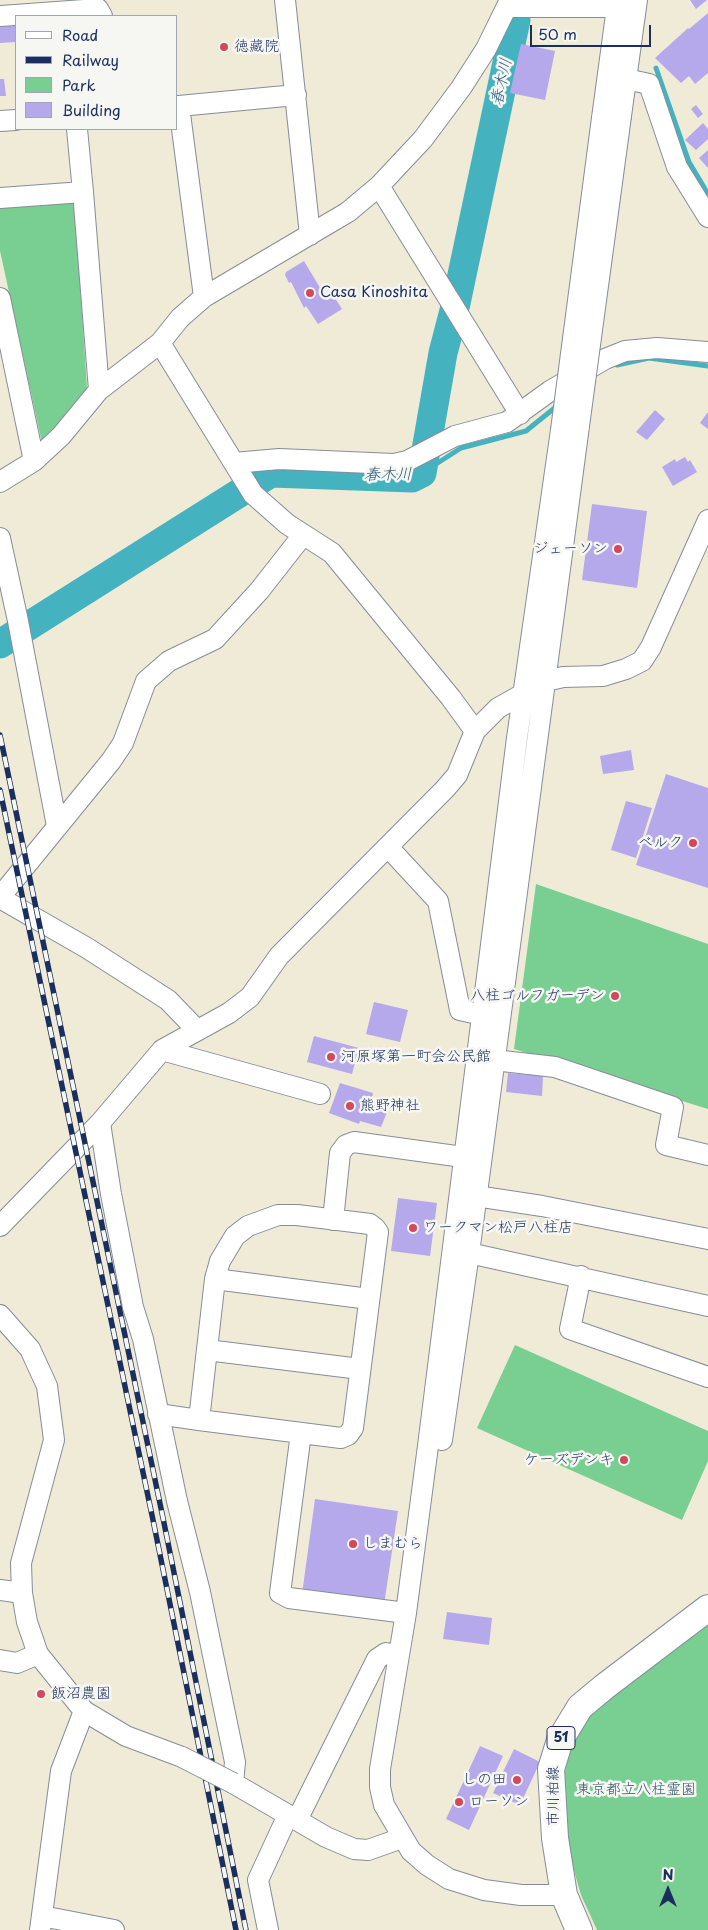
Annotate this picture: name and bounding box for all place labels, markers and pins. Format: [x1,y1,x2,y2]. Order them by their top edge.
place label: 徳藏院 [234,38,279,56]
marker: 徳藏院 [218,41,230,53]
place label: Casa Kinoshita [320,284,428,302]
marker: Casa Kinoshita [304,287,316,299]
place label: ジェーソン [533,540,608,558]
marker: ジェーソン [612,543,624,555]
place label: ベルク [638,834,683,852]
marker: ベルク [687,837,699,849]
place label: 八柱ゴルフガーデン [470,987,605,1005]
marker: 八柱ゴルフガーデン [609,990,621,1002]
place label: 河原塚第一町会公民館 [341,1048,491,1066]
marker: 河原塚第一町会公民館 [325,1051,337,1063]
place label: 熊野神社 [360,1097,420,1115]
marker: 熊野神社 [344,1100,356,1112]
place label: ワークマン松戸八柱店 [423,1219,573,1237]
marker: ワークマン松戸八柱店 [407,1222,419,1234]
place label: ケーズデンキ [524,1451,614,1469]
marker: ケーズデンキ [618,1454,630,1466]
place label: しまむら [363,1535,423,1553]
marker: しまむら [347,1538,359,1550]
place label: 飯沼農園 [51,1685,111,1703]
marker: 飯沼農園 [35,1688,47,1700]
place label: しの田 [462,1771,507,1789]
marker: しの田 [511,1774,523,1786]
place label: ローソン [469,1793,529,1811]
marker: ローソン [453,1796,465,1808]

